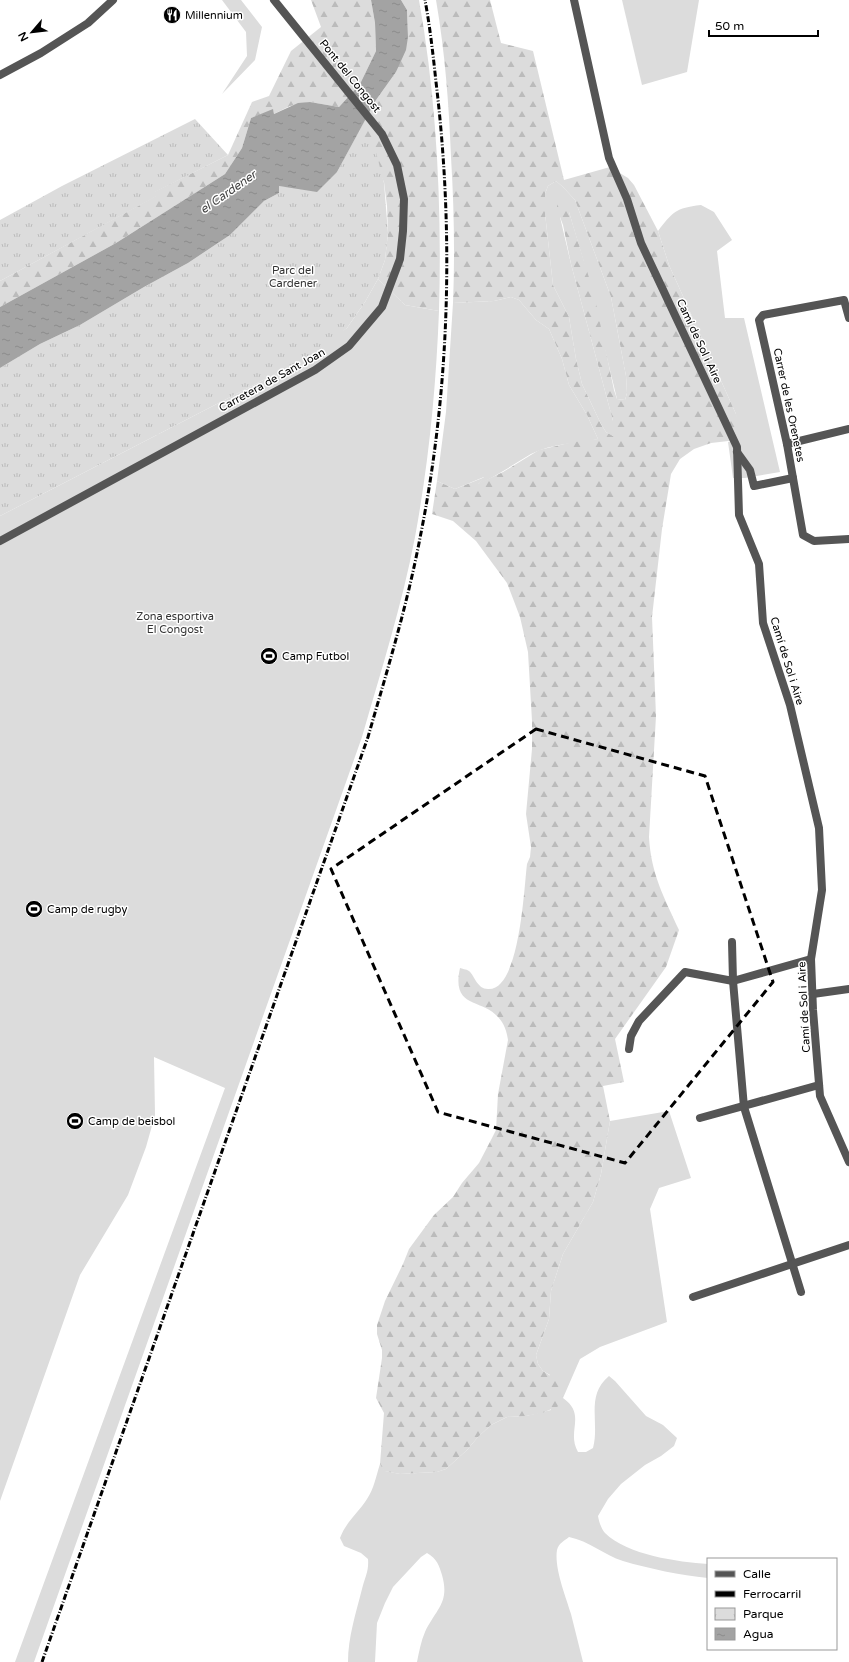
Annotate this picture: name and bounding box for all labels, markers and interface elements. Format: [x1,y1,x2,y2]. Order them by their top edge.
restaurant icon: Millennium [162,5,182,25]
place label: Millennium [185,9,243,22]
north arrow [12,12,52,52]
scale bar [709,12,818,38]
text: 50 m [715,19,744,33]
text: N [16,30,31,43]
street label: Pont del Congost [317,37,383,115]
water label: el Cardener [197,167,260,217]
park label: Parc del Cardener [269,264,318,290]
street label: Camí de Sol i Aire [674,297,724,385]
street label: Carretera de Sant Joan [217,345,327,415]
street label: Carrer de les Orenetes [771,347,807,463]
park label: Zona esportiva El Congost [136,610,214,636]
street label: Camí de Sol i Aire [767,615,807,707]
sports icon: Camp Futbol [259,646,279,666]
place label: Camp Futbol [282,650,349,663]
sports icon: Camp de rugby [24,899,44,919]
place label: Camp de rugby [47,903,127,916]
street label: Camí de Sol i Aire [795,961,813,1053]
sports icon: Camp de beisbol [65,1111,85,1131]
place label: Camp de beisbol [88,1115,175,1128]
legend [707,1558,837,1650]
text: Calle [743,1567,771,1581]
text: Ferrocarril [743,1587,801,1601]
text: Parque [743,1607,784,1621]
text: Agua [743,1627,773,1641]

